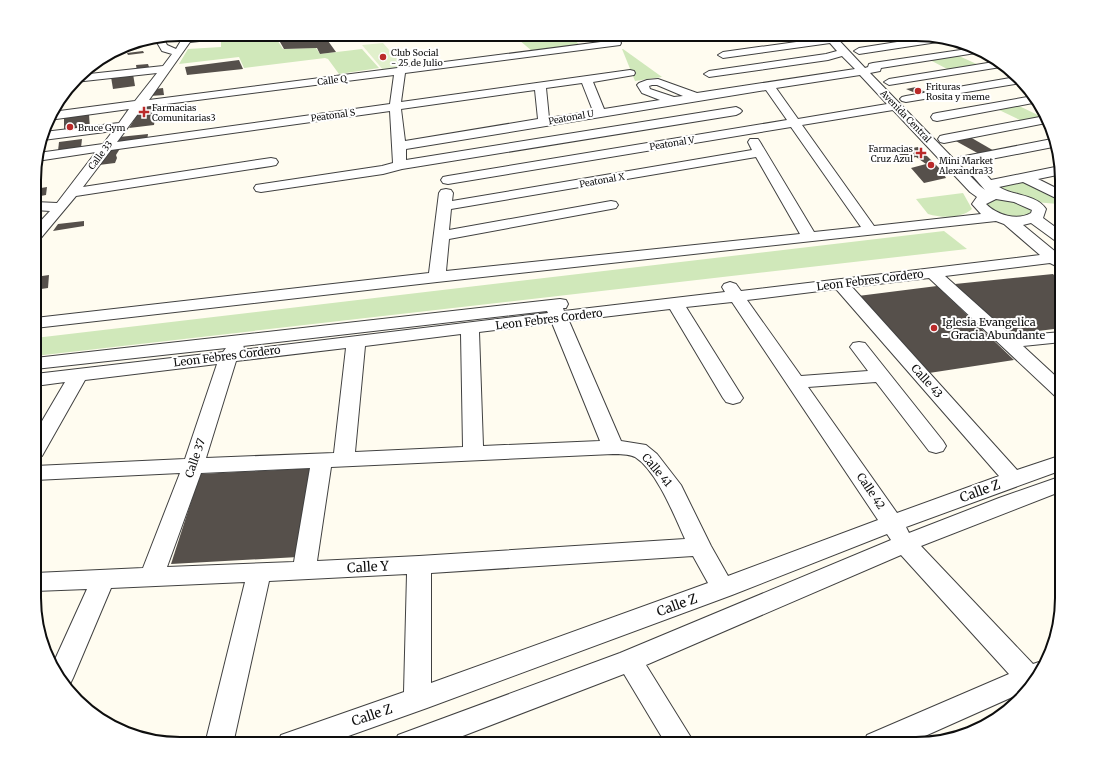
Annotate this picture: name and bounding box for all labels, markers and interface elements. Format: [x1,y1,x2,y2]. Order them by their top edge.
place label: Club Social - 25 de Julio [391,47,443,68]
marker: Club Social - 25 de Julio [378,52,388,62]
street label: Calle Q [317,73,349,87]
place label: Frituras Rosita y meme [926,81,990,102]
marker: Frituras Rosita y meme [913,86,923,96]
street label: Avenida Central [878,87,934,145]
place label: Farmacias Comunitarias3 [152,102,216,123]
street label: Peatonal S [310,106,357,124]
marker: Farmacias Comunitarias3 [139,107,149,117]
street label: Peatonal U [547,108,595,126]
marker: Bruce Gym [65,122,75,132]
place label: Bruce Gym [78,122,126,133]
street label: Peatonal V [649,134,696,152]
street label: Calle 33 [86,138,114,172]
place label: Farmacias Cruz Azul [869,143,914,164]
marker: Farmacias Cruz Azul [916,148,926,158]
place label: Mini Market Alexandra33 [938,155,994,176]
marker: Mini Market Alexandra33 [926,160,936,170]
street label: Peatonal X [578,171,626,189]
street label: Leon Febres Cordero [816,266,925,294]
street label: Leon Febres Cordero [495,305,604,333]
place label: Iglesia Evangelica - Gracia Abundante [942,315,1045,342]
marker: Iglesia Evangelica - Gracia Abundante [929,323,939,333]
street label: Leon Febres Cordero [173,342,282,370]
street label: Calle 43 [908,361,946,401]
street label: Calle 37 [182,437,208,479]
street label: Calle 41 [639,450,675,490]
street label: Calle 42 [854,470,888,512]
street label: Calle Z [957,476,1003,506]
street label: Calle Y [347,557,390,577]
street label: Calle Z [654,590,700,620]
street label: Calle Z [349,700,395,730]

